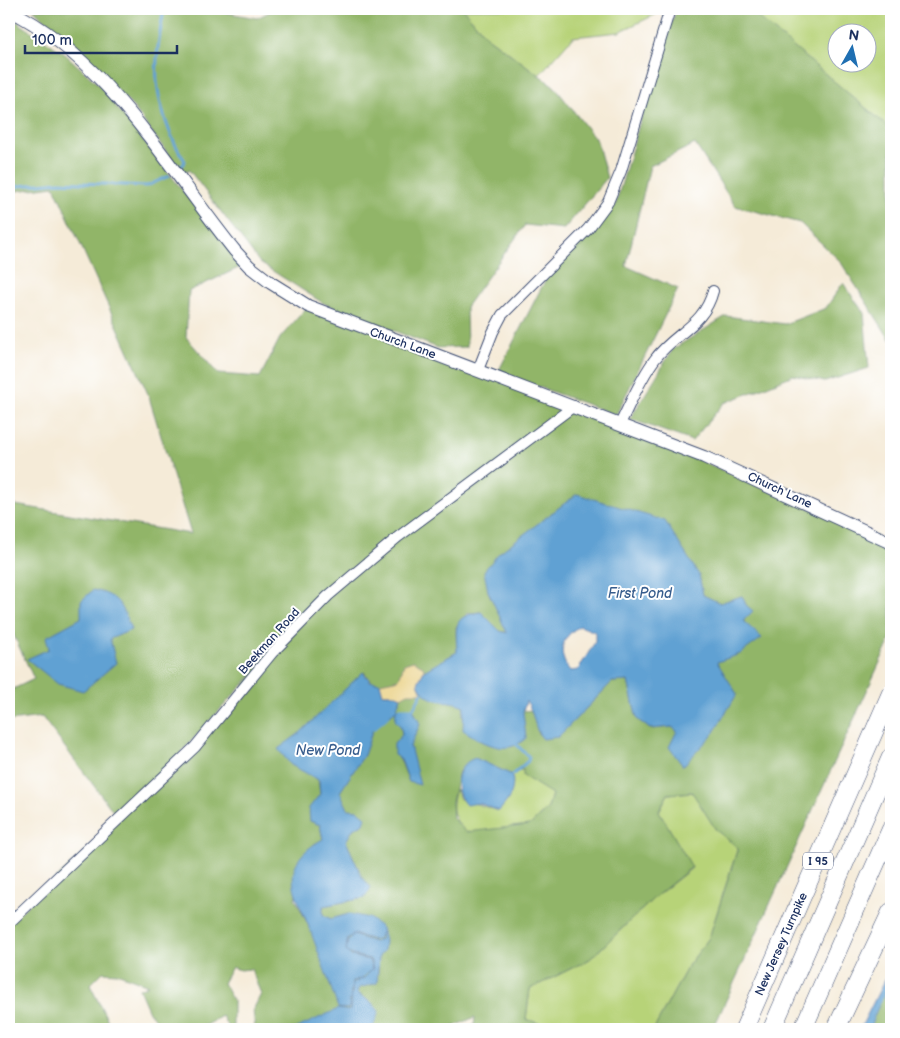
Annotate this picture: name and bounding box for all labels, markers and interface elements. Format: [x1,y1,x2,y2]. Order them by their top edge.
scale bar [25,22,178,54]
north arrow [828,22,878,72]
text: N [847,26,860,45]
text: 100 m [32,31,72,50]
street label: Church Lane [368,325,438,362]
street label: Church Lane [745,469,814,512]
water label: First Pond [608,585,673,602]
street label: Beekman Road [236,605,303,678]
water label: New Pond [296,742,361,759]
road number: I 95 [803,852,833,869]
street label: New Jersey Turnpike [752,890,811,998]

